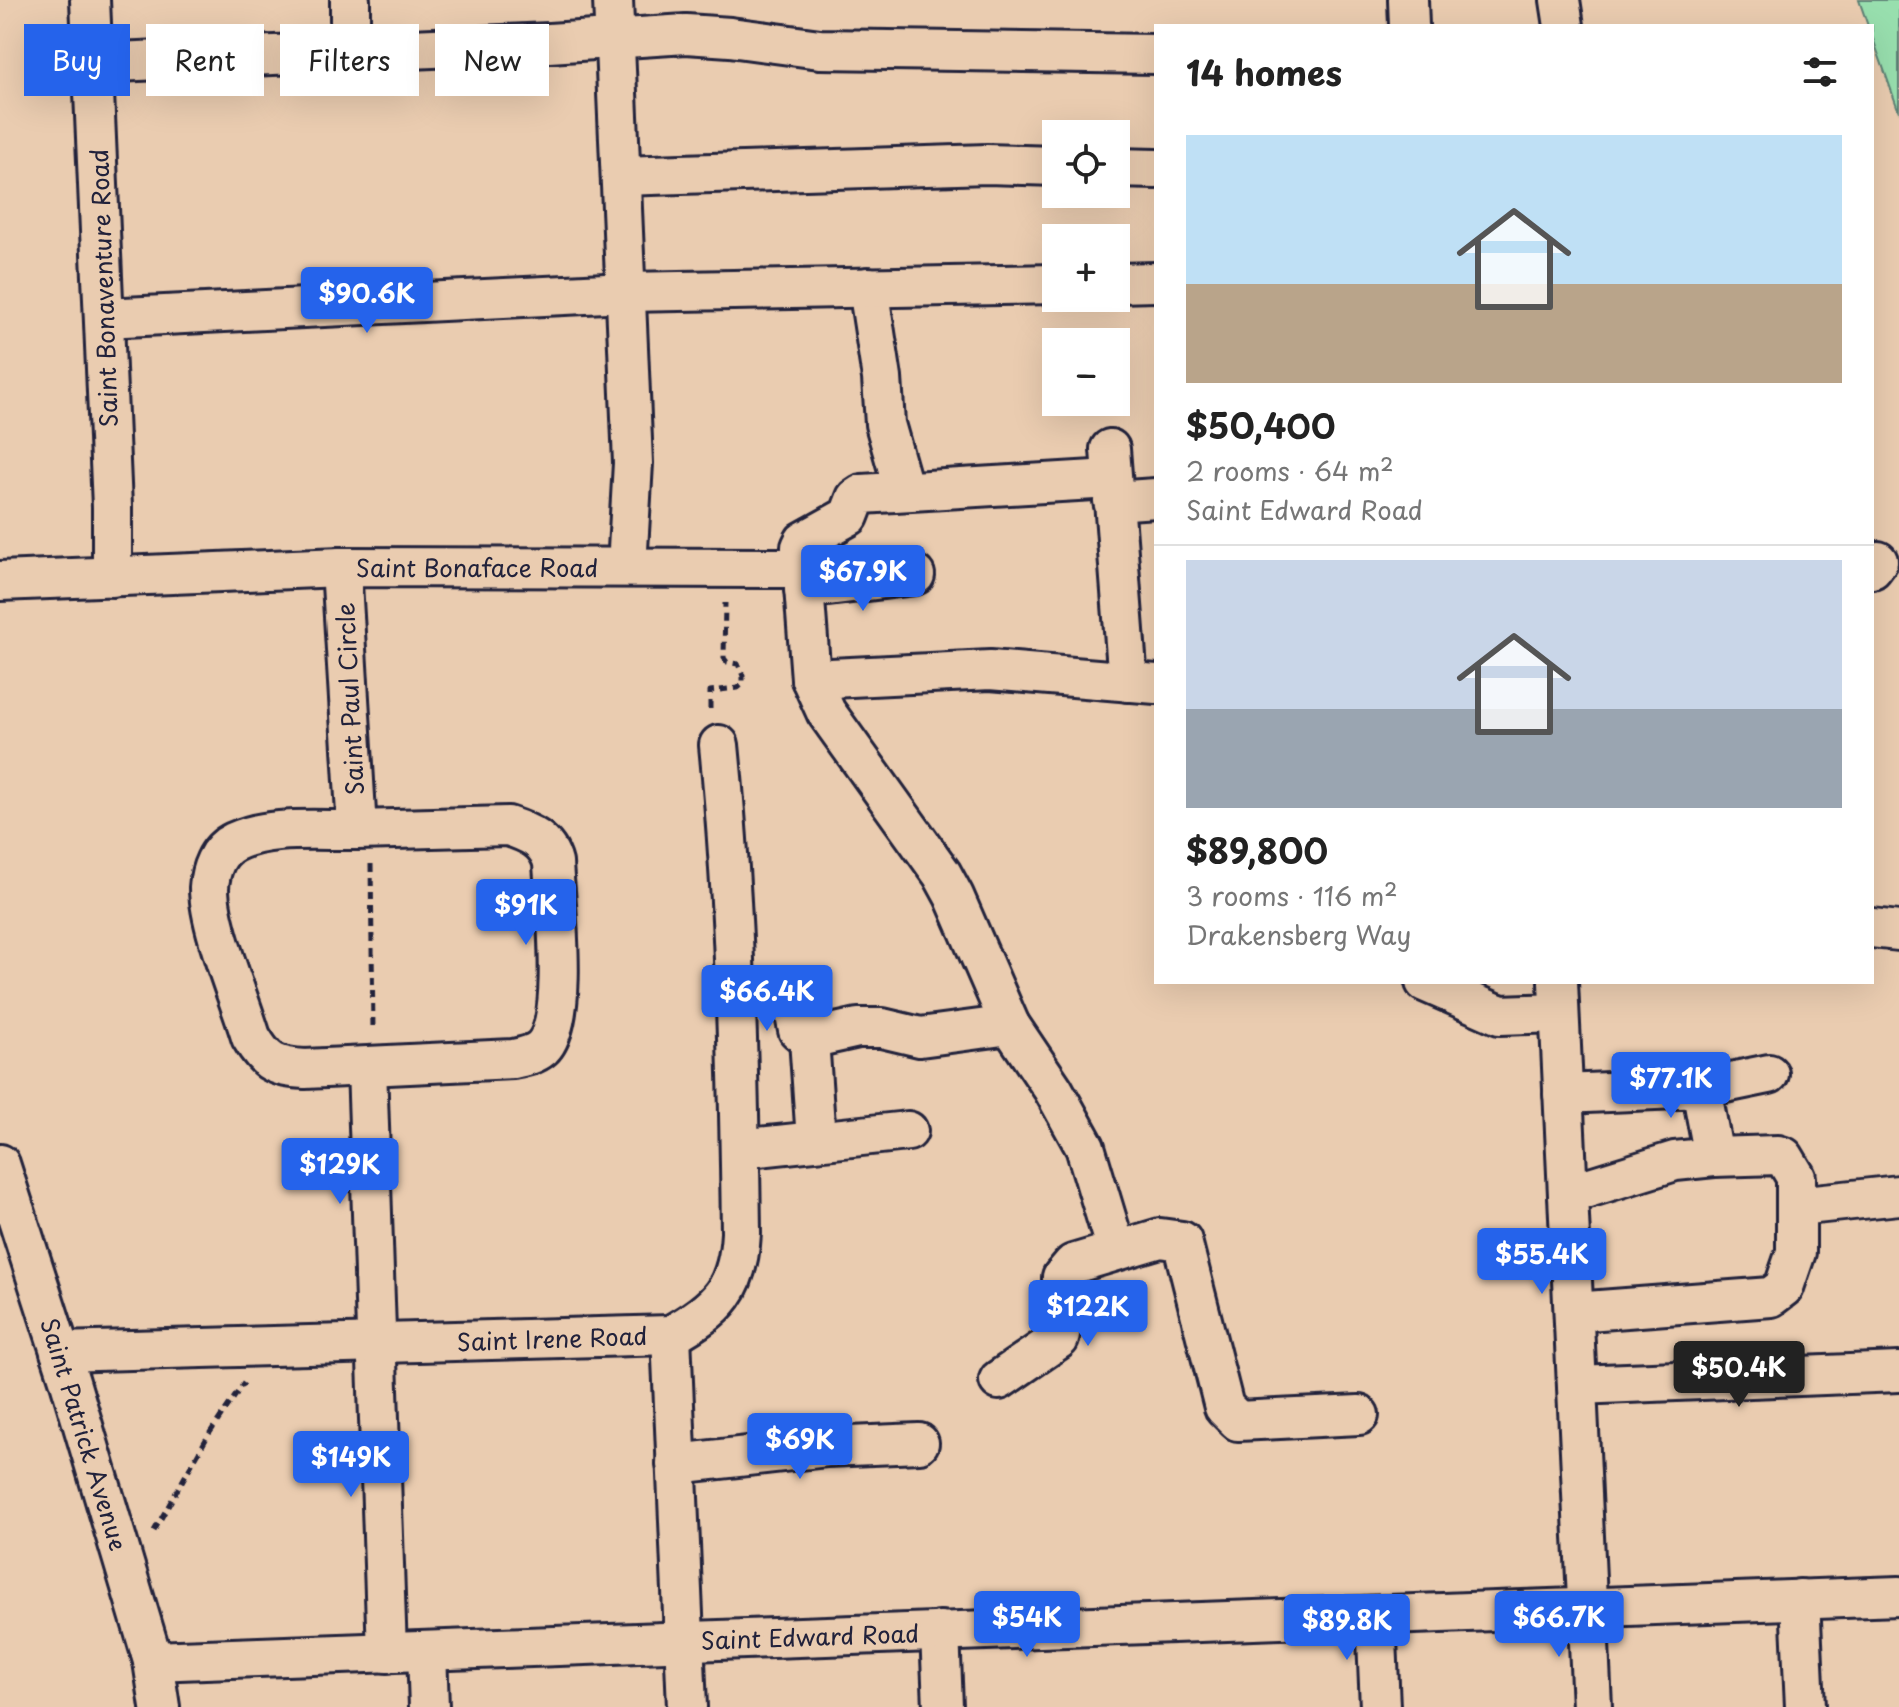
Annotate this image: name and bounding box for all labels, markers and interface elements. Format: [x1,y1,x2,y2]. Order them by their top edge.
chip: Buy [24,24,130,96]
chip: Rent [146,24,264,96]
chip: Filters [280,24,419,96]
chip: New [435,24,549,96]
text: 14 homes [1186,46,1342,98]
icon: filters [1798,50,1842,94]
map controls [1042,120,1130,416]
button: locate [1042,120,1130,208]
street label: Saint Bonaventure Road [80,148,126,428]
icon: home [1442,187,1586,331]
button: + [1042,224,1130,312]
pin: $90.6K [302,267,432,335]
text: $90.6K [319,273,415,312]
button: − [1042,328,1130,416]
text: $50,400 [1186,399,1336,451]
text: 2 rooms · 64 m² [1186,451,1394,490]
text: Saint Edward Road [1186,490,1423,529]
pin: $67.9K [798,545,928,613]
street label: Saint Bonaface Road [356,549,598,585]
text: $67.9K [819,551,907,590]
street label: Saint Paul Circle [326,602,372,796]
icon: home [1442,612,1586,756]
text: $89,800 [1186,824,1328,876]
text: 3 rooms · 116 m² [1186,876,1398,915]
pin: $91K [479,879,573,947]
text: $91K [494,885,558,924]
text: Drakensberg Way [1186,915,1411,954]
pin: $66.4K [702,965,832,1033]
text: $66.4K [720,971,814,1010]
pin: $77.1K [1606,1052,1736,1120]
text: $77.1K [1629,1058,1713,1097]
pin: $129K [284,1138,396,1206]
text: $129K [300,1144,380,1183]
pin: $55.4K [1477,1228,1607,1296]
text: $55.4K [1495,1234,1589,1273]
pin: $122K [1032,1280,1144,1348]
text: $122K [1047,1286,1129,1325]
street label: Saint Patrick Avenue [32,1313,138,1555]
street label: Saint Irene Road [456,1317,648,1359]
pin: $50.4K [1674,1341,1804,1409]
text: $50.4K [1692,1347,1786,1386]
pin: $69K [753,1413,847,1481]
text: $69K [765,1419,835,1458]
pin: $149K [295,1431,407,1499]
text: $149K [311,1437,391,1476]
pin: $54K [980,1591,1074,1659]
pin: $66.7K [1494,1591,1624,1659]
pin: $89.8K [1282,1594,1412,1662]
text: $54K [992,1597,1062,1636]
text: $66.7K [1513,1597,1605,1636]
text: $89.8K [1302,1600,1392,1639]
street label: Saint Edward Road [700,1614,920,1658]

